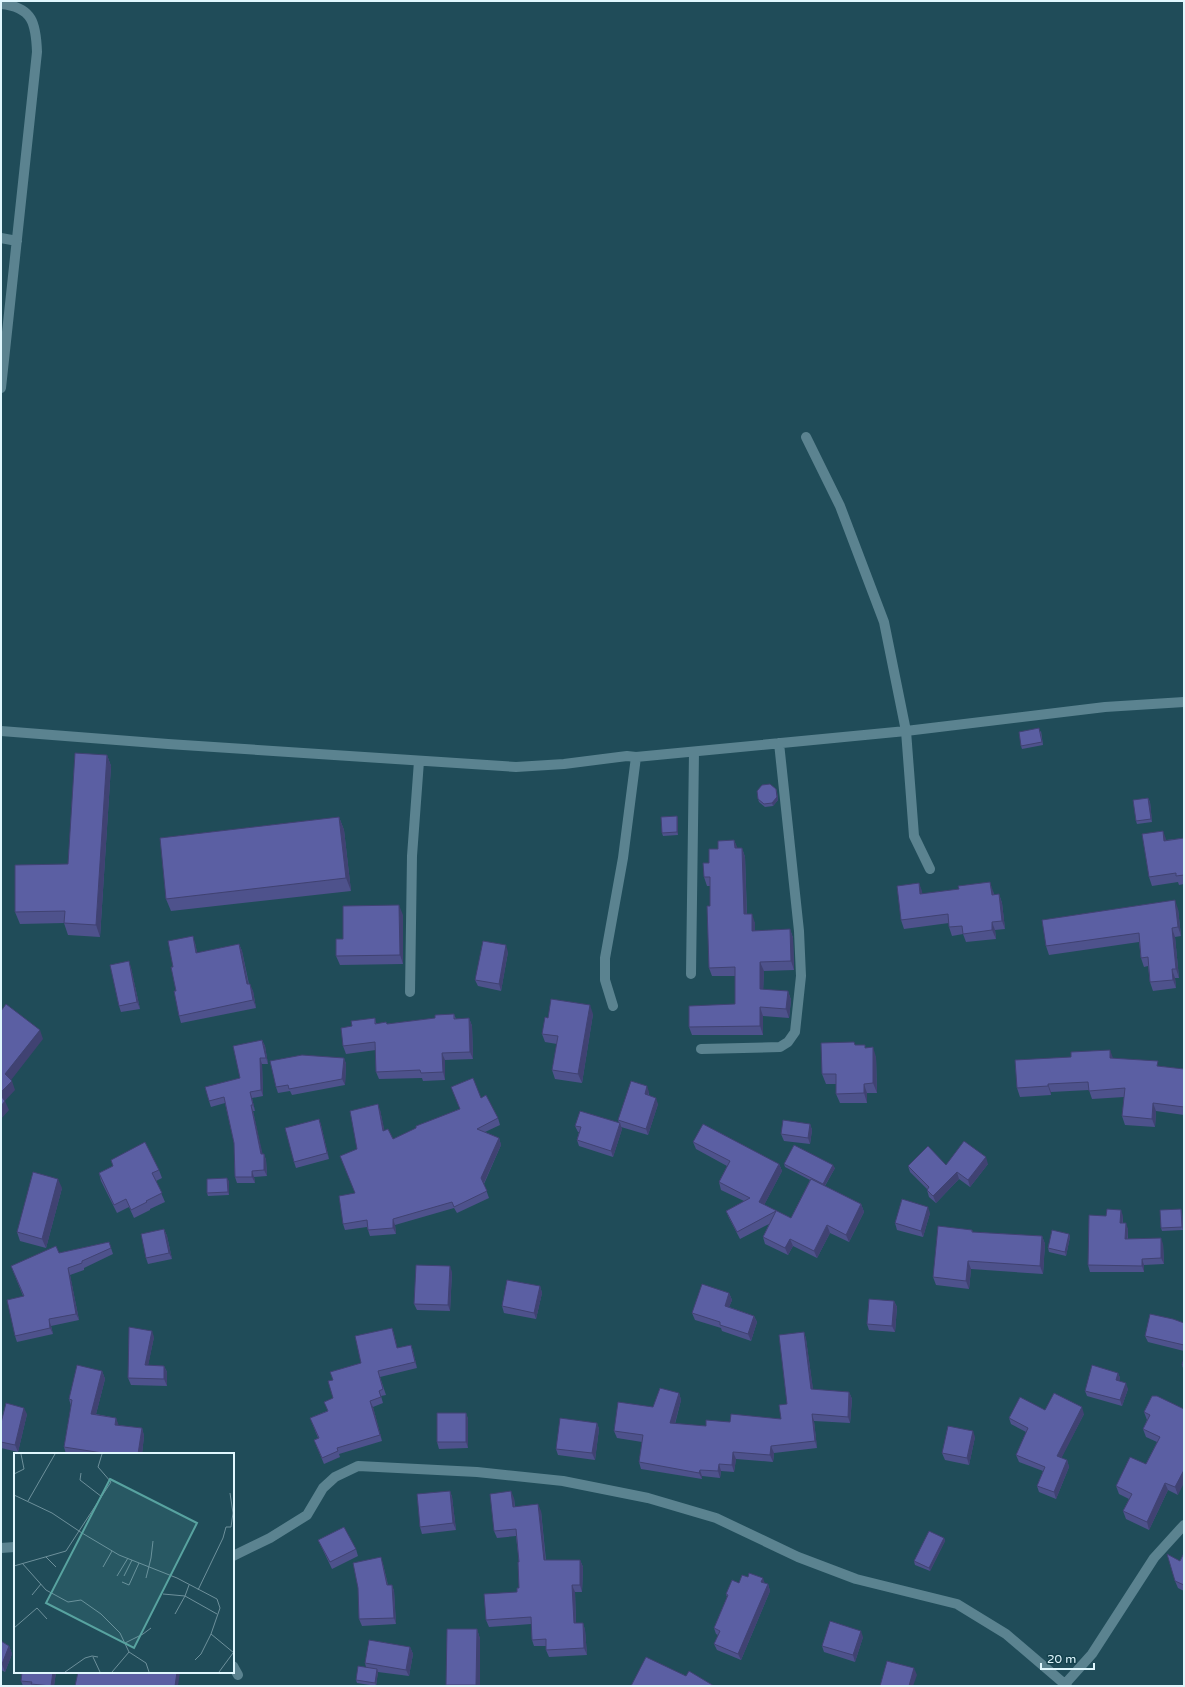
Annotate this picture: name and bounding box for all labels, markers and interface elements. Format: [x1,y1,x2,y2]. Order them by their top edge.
inset map [14,1453,234,1673]
scale bar [1041,1645,1094,1671]
text: 20 m [1047,1652,1076,1666]

